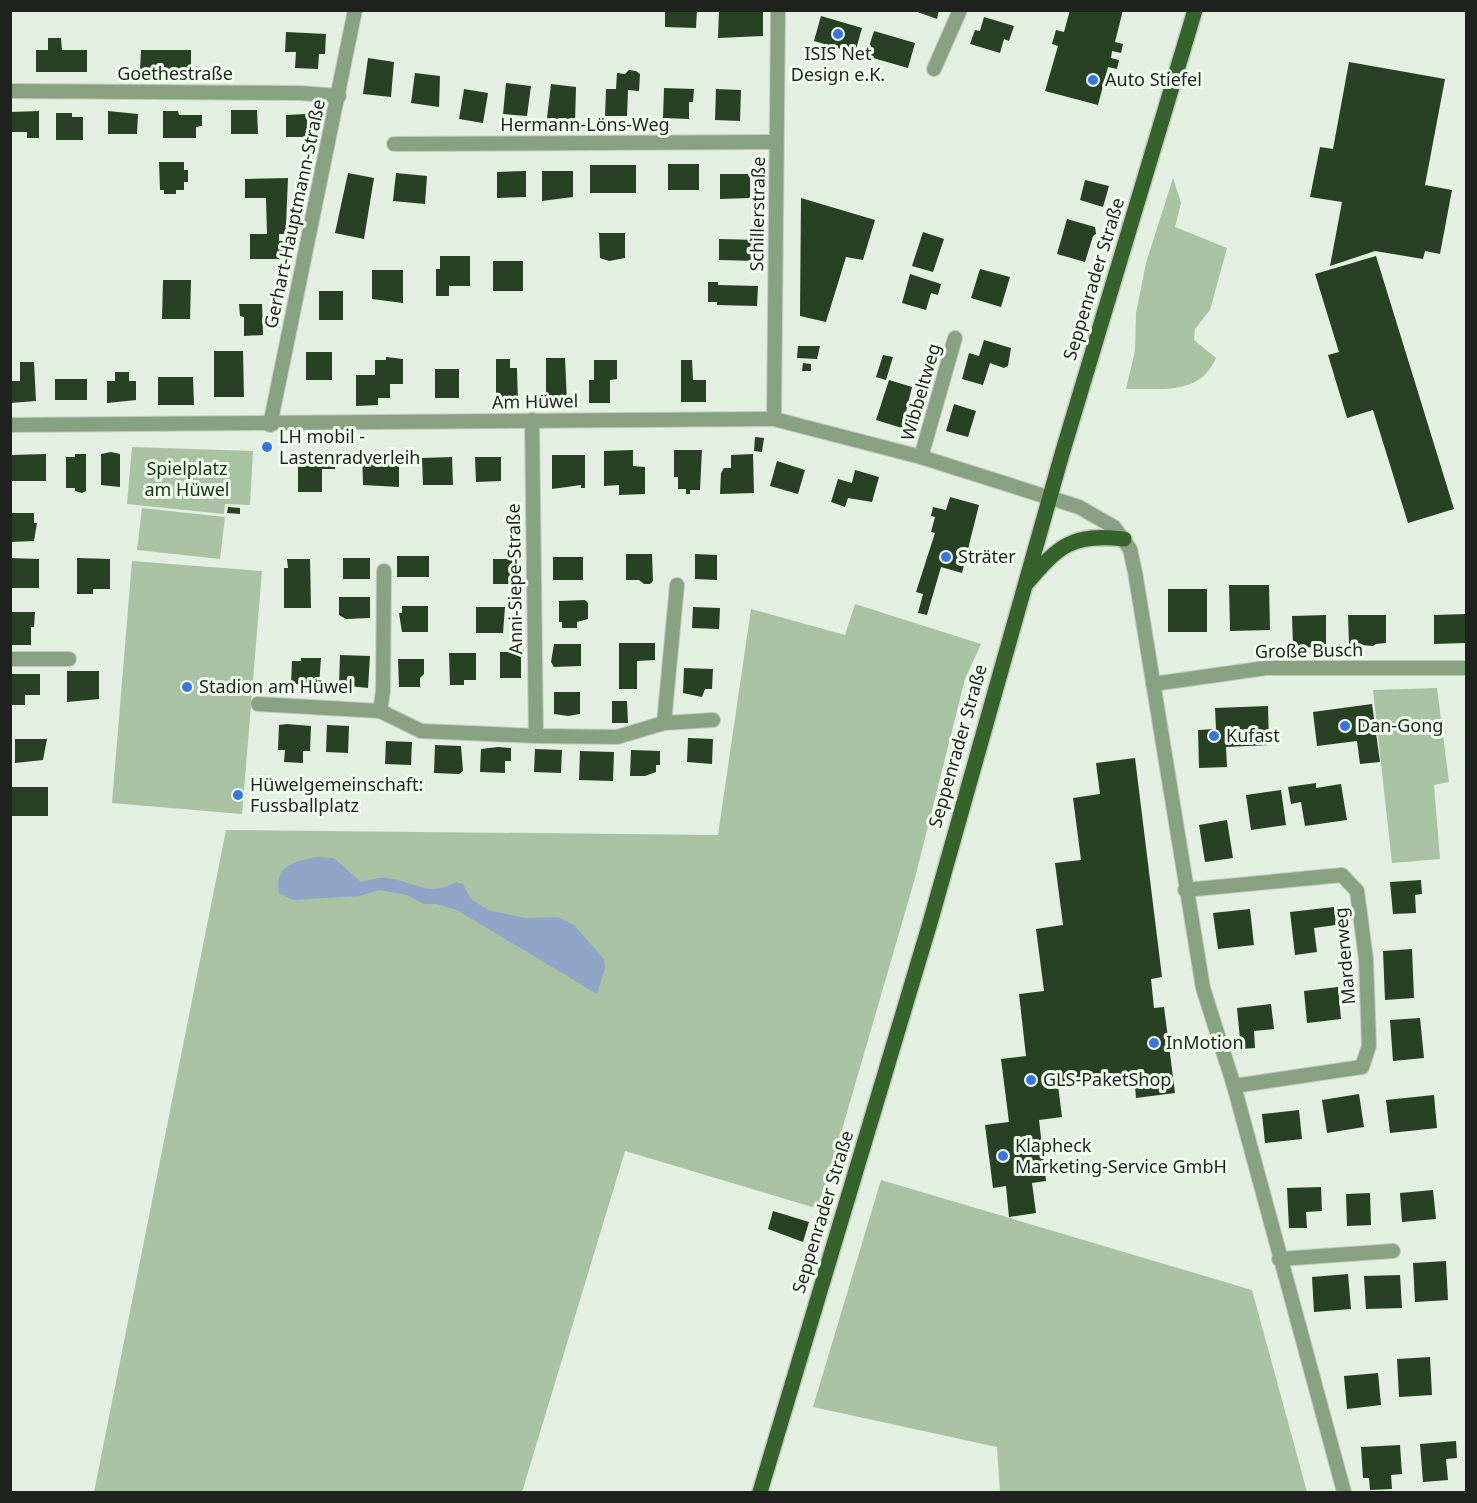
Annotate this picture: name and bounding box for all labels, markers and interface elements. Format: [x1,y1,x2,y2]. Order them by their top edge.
marker: ISIS Net Design e.K. [831,27,845,41]
place label: ISIS Net Design e.K. [791,41,885,86]
street label: Goethestraße [117,61,233,85]
place label: Auto Stiefel [1105,67,1202,91]
marker: Auto Stiefel [1086,73,1100,87]
street label: Gerhart-Hauptmann-Straße [258,97,330,331]
street label: Hermann-Löns-Weg [500,112,670,136]
street label: Schillerstraße [744,156,770,272]
street label: Seppenrader Straße [1057,194,1129,363]
street label: Wibbeltweg [895,340,945,443]
street label: Am Hüwel [492,388,578,414]
place label: LH mobil - Lastenradverleih [279,424,420,469]
marker: LH mobil - Lastenradverleih [260,440,274,454]
park label: Spielplatz am Hüwel [144,456,230,501]
street label: Anni-Siepe-Straße [501,503,527,655]
place label: Sträter [958,544,1016,568]
marker: Sträter [939,550,953,564]
street label: Große Busch [1255,637,1363,663]
street label: Seppenrader Straße [922,661,992,830]
place label: Stadion am Hüwel [199,674,353,698]
marker: Stadion am Hüwel [180,680,194,694]
place label: Dan-Gong [1357,713,1443,737]
marker: Dan-Gong [1338,719,1352,733]
place label: Kufast [1226,723,1280,747]
marker: Kufast [1207,729,1221,743]
place label: Hüwelgemeinschaft: Fussballplatz [250,772,423,817]
marker: Hüwelgemeinschaft: Fussballplatz [231,788,245,802]
street label: Marderweg [1328,906,1360,1006]
place label: InMotion [1166,1030,1244,1054]
marker: InMotion [1147,1036,1161,1050]
place label: GLS-PaketShop [1043,1067,1171,1091]
marker: GLS-PaketShop [1024,1073,1038,1087]
street label: Seppenrader Straße [786,1127,858,1296]
place label: Klapheck Marketing-Service GmbH [1015,1133,1227,1178]
marker: Klapheck Marketing-Service GmbH [996,1149,1010,1163]

